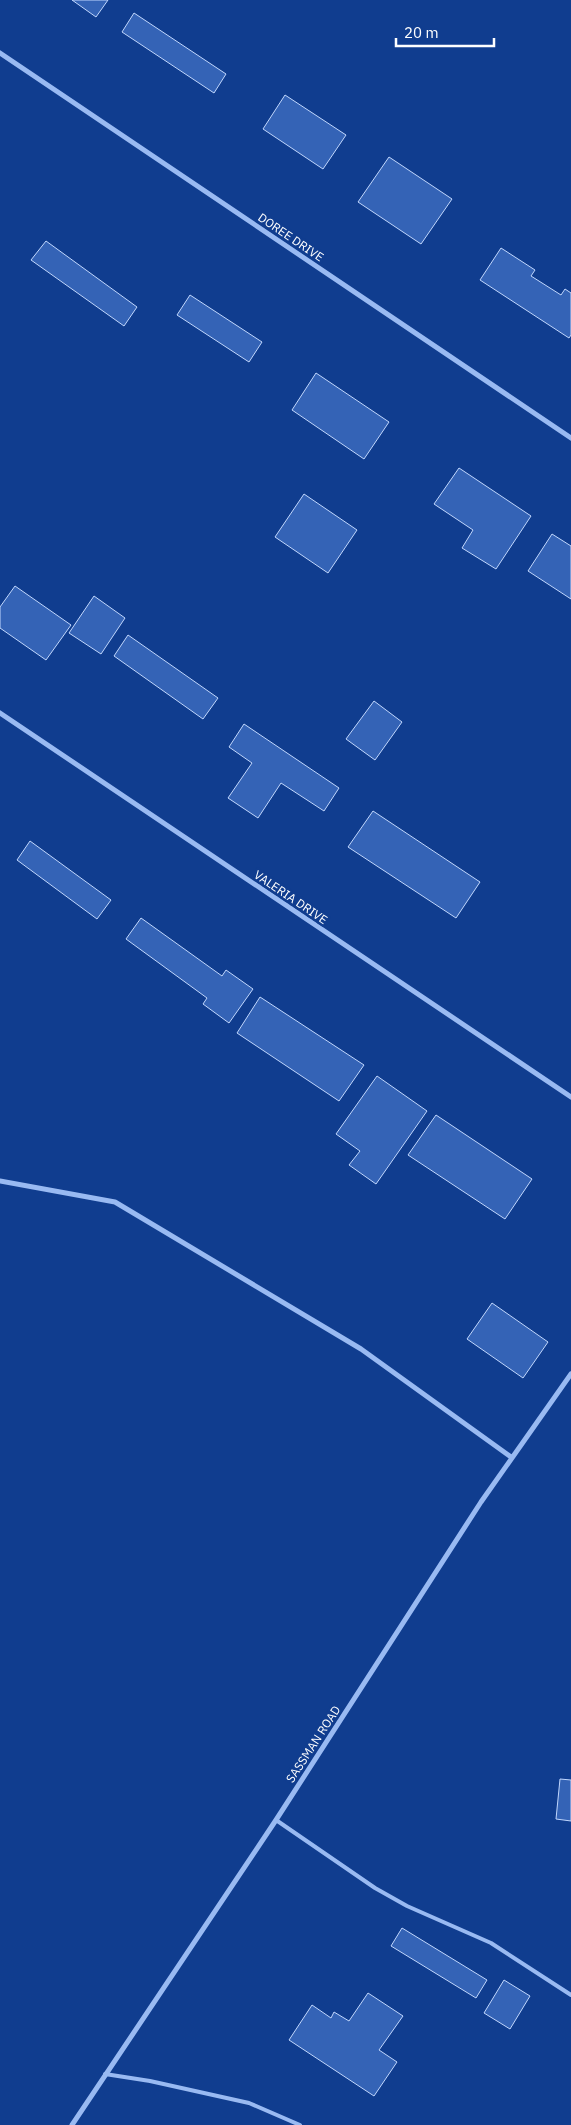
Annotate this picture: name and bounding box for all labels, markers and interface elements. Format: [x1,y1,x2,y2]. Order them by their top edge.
scale bar [396,15,494,47]
text: 20 m [404,23,439,42]
street label: DOREE DRIVE [255,210,327,264]
street label: VALERIA DRIVE [251,867,331,927]
street label: SASSMAN ROAD [283,1703,343,1785]

